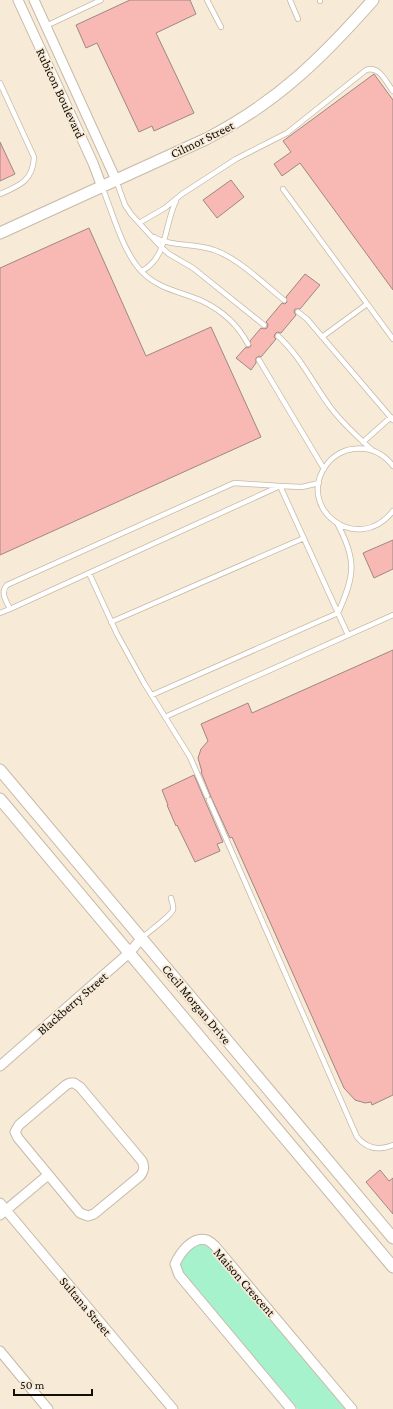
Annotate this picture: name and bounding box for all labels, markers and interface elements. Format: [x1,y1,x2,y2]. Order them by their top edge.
street label: Rubicon Boulevard [33,46,88,141]
street label: Cilmor Street [168,117,237,161]
street label: Cecil Morgan Drive [159,961,235,1047]
street label: Blackberry Street [34,968,111,1038]
street label: Maison Crescent [211,1245,279,1320]
street label: Sultana Street [57,1274,115,1339]
scale bar [14,1371,92,1397]
text: 50 m [20,1378,45,1392]

